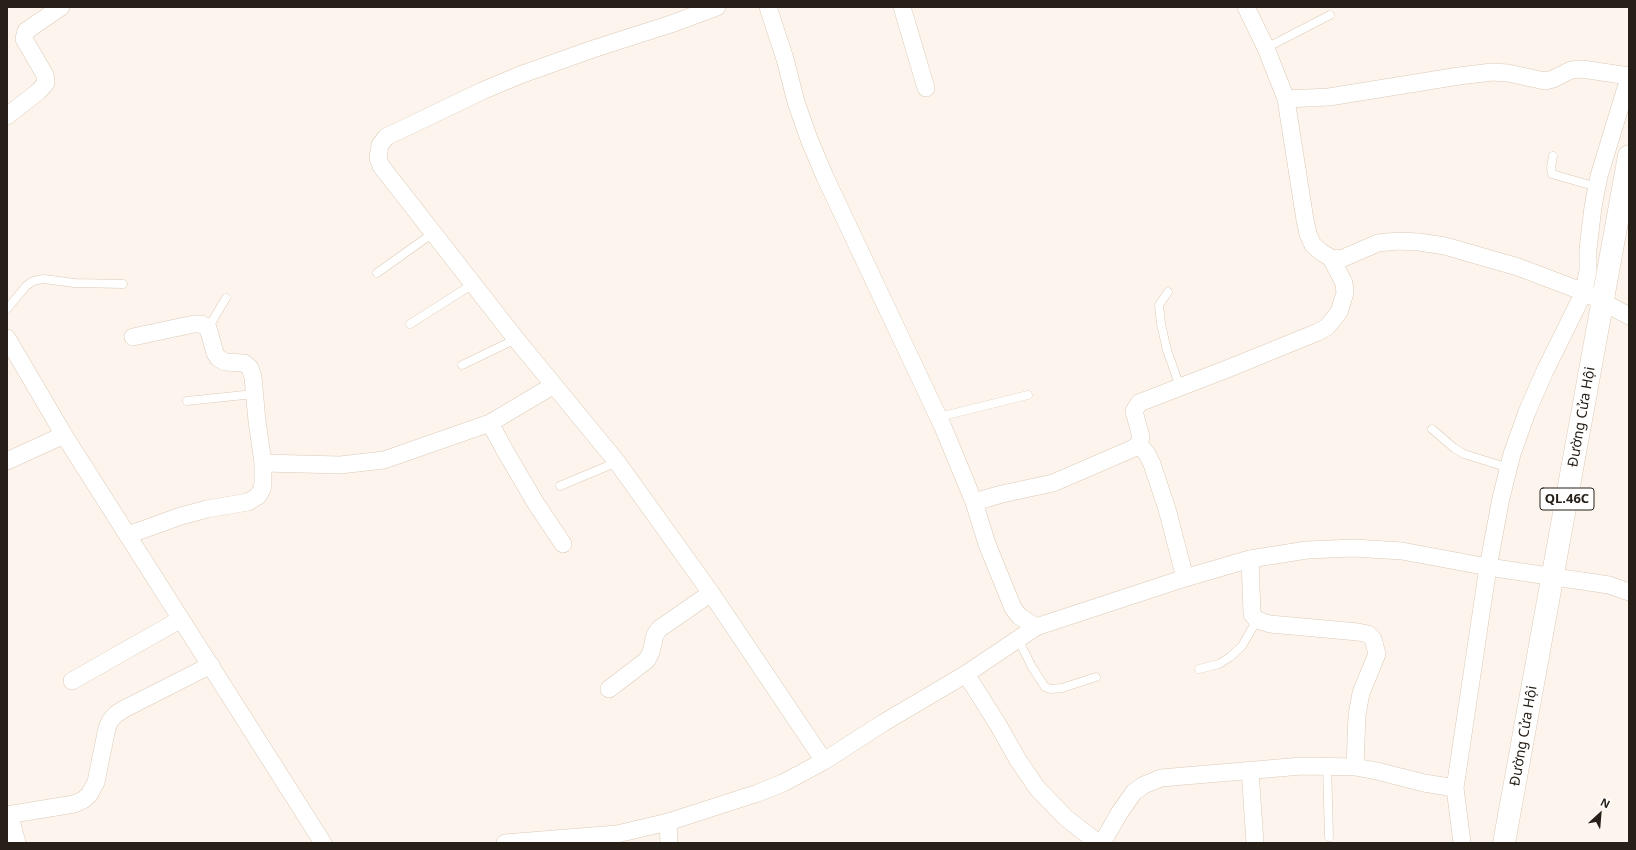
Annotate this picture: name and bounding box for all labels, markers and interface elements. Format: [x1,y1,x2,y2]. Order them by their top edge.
street label: Đường Cửa Hội [1565,366,1599,468]
road number: QL.46C [1540,488,1594,510]
street label: Đường Cửa Hội [1507,685,1541,787]
north arrow [1580,794,1620,834]
text: N [1598,794,1613,811]

